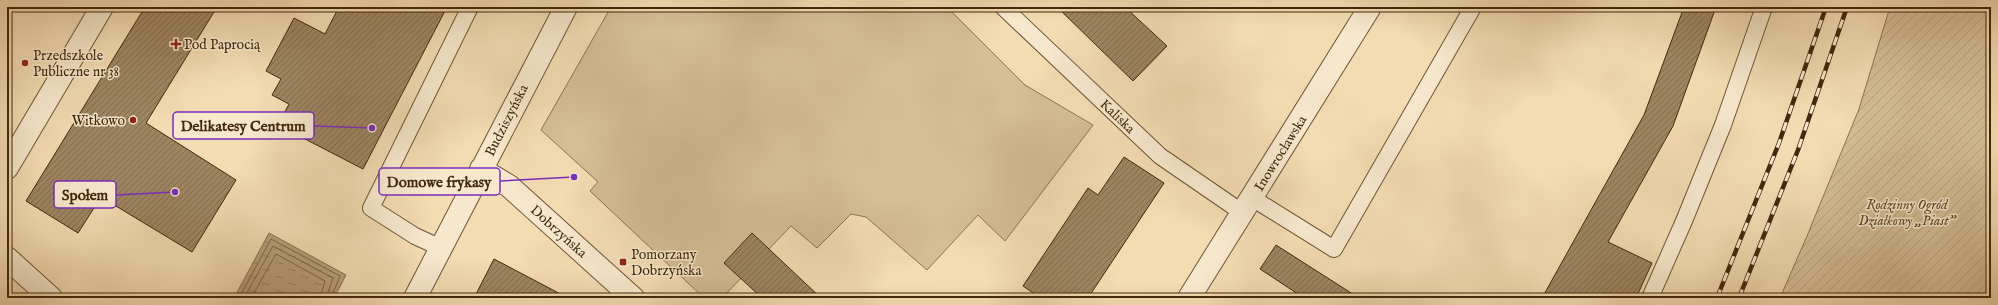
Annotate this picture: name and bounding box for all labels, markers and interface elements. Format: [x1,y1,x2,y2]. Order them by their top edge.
place label: Pod Paprocią [184,36,261,54]
marker: Pod Paprocią [171,39,181,49]
place label: Przedszkole Publiczne nr 38 [33,47,119,81]
marker: Przedszkole Publiczne nr 38 [20,58,30,68]
street label: Budziszyńska [481,81,533,159]
street label: Kaliska [1096,96,1139,139]
street label: Inowrocławska [1250,111,1312,195]
place label: Witkowo [72,112,125,130]
callout: Delikatesy Centrum [173,112,314,139]
marker: Witkowo [128,115,138,125]
text: Delikatesy Centrum [180,117,306,136]
callout: Domowe frykasy [379,168,500,195]
text: Domowe frykasy [387,173,492,192]
callout: Społem [54,181,116,208]
text: Społem [62,186,109,205]
park label: Rodzinny Ogród Działkowy „Piast” [1858,196,1958,230]
street label: Dobrzyńska [526,201,591,263]
place label: Pomorzany Dobrzyńska [631,246,703,280]
marker: Pomorzany Dobrzyńska [618,257,628,267]

